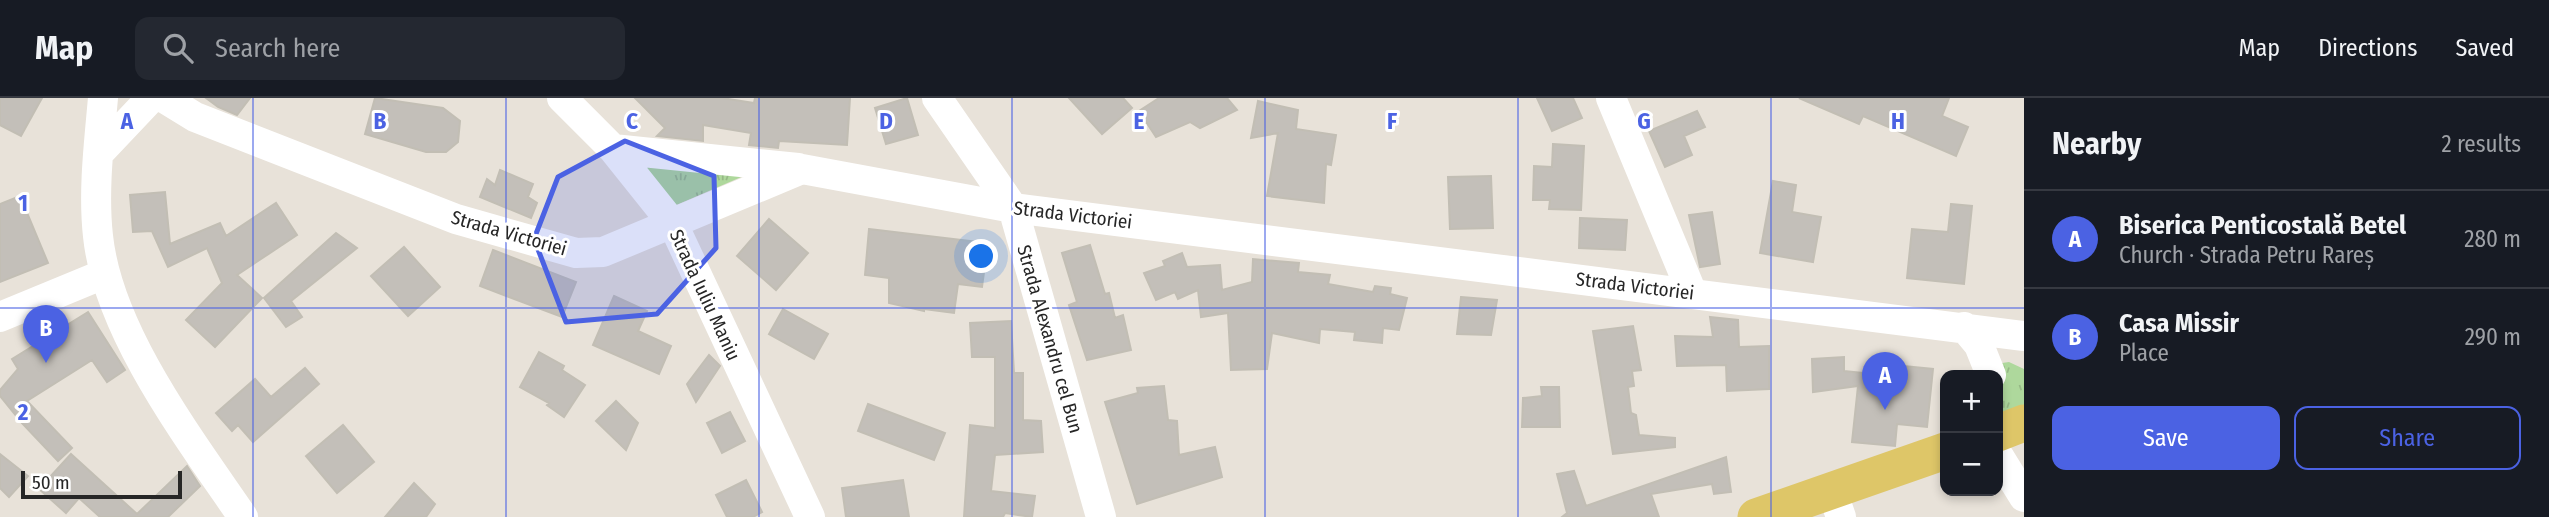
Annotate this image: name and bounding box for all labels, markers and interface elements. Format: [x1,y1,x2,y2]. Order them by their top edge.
search box [135,17,625,80]
text: Map [35,28,93,68]
icon: search [159,29,197,67]
text: Search here [215,33,340,64]
text: Map [2239,34,2280,62]
text: Directions [2318,34,2417,62]
text: Saved [2455,34,2514,62]
text: A [120,107,134,135]
text: B [374,107,387,135]
text: C [626,107,638,135]
text: D [879,107,893,135]
text: E [1134,107,1145,135]
text: F [1387,107,1397,135]
text: G [1637,107,1651,135]
text: H [1891,107,1905,135]
text: Nearby [2052,126,2141,162]
text: 2 results [2441,130,2521,158]
text: 1 [18,189,28,217]
street label: Strada Victoriei [1013,196,1133,234]
street label: Strada Victoriei [449,206,569,260]
text: Biserica Penticostală Betel [2119,210,2406,241]
text: A [2069,225,2081,253]
text: 280 m [2464,225,2521,253]
street label: Strada Iuliu Maniu [665,226,745,364]
your location [964,239,998,273]
text: Church · Strada Petru Rareș [2119,241,2374,269]
street label: Strada Alexandru cel Bun [1012,242,1088,436]
street label: Strada Victoriei [1575,267,1695,305]
pin: B [23,305,69,363]
text: Casa Missir [2119,308,2239,339]
text: B [2069,323,2081,351]
text: 290 m [2465,323,2521,351]
text: Place [2119,339,2169,367]
pin: A [1862,352,1908,410]
map controls [1940,370,2003,496]
button: + [1940,370,2003,433]
text: 2 [17,398,29,426]
button: Save [2052,406,2280,470]
button: Share [2294,406,2521,470]
button: − [1940,433,2003,496]
scale bar [21,468,182,500]
text: 50 m [32,471,70,494]

